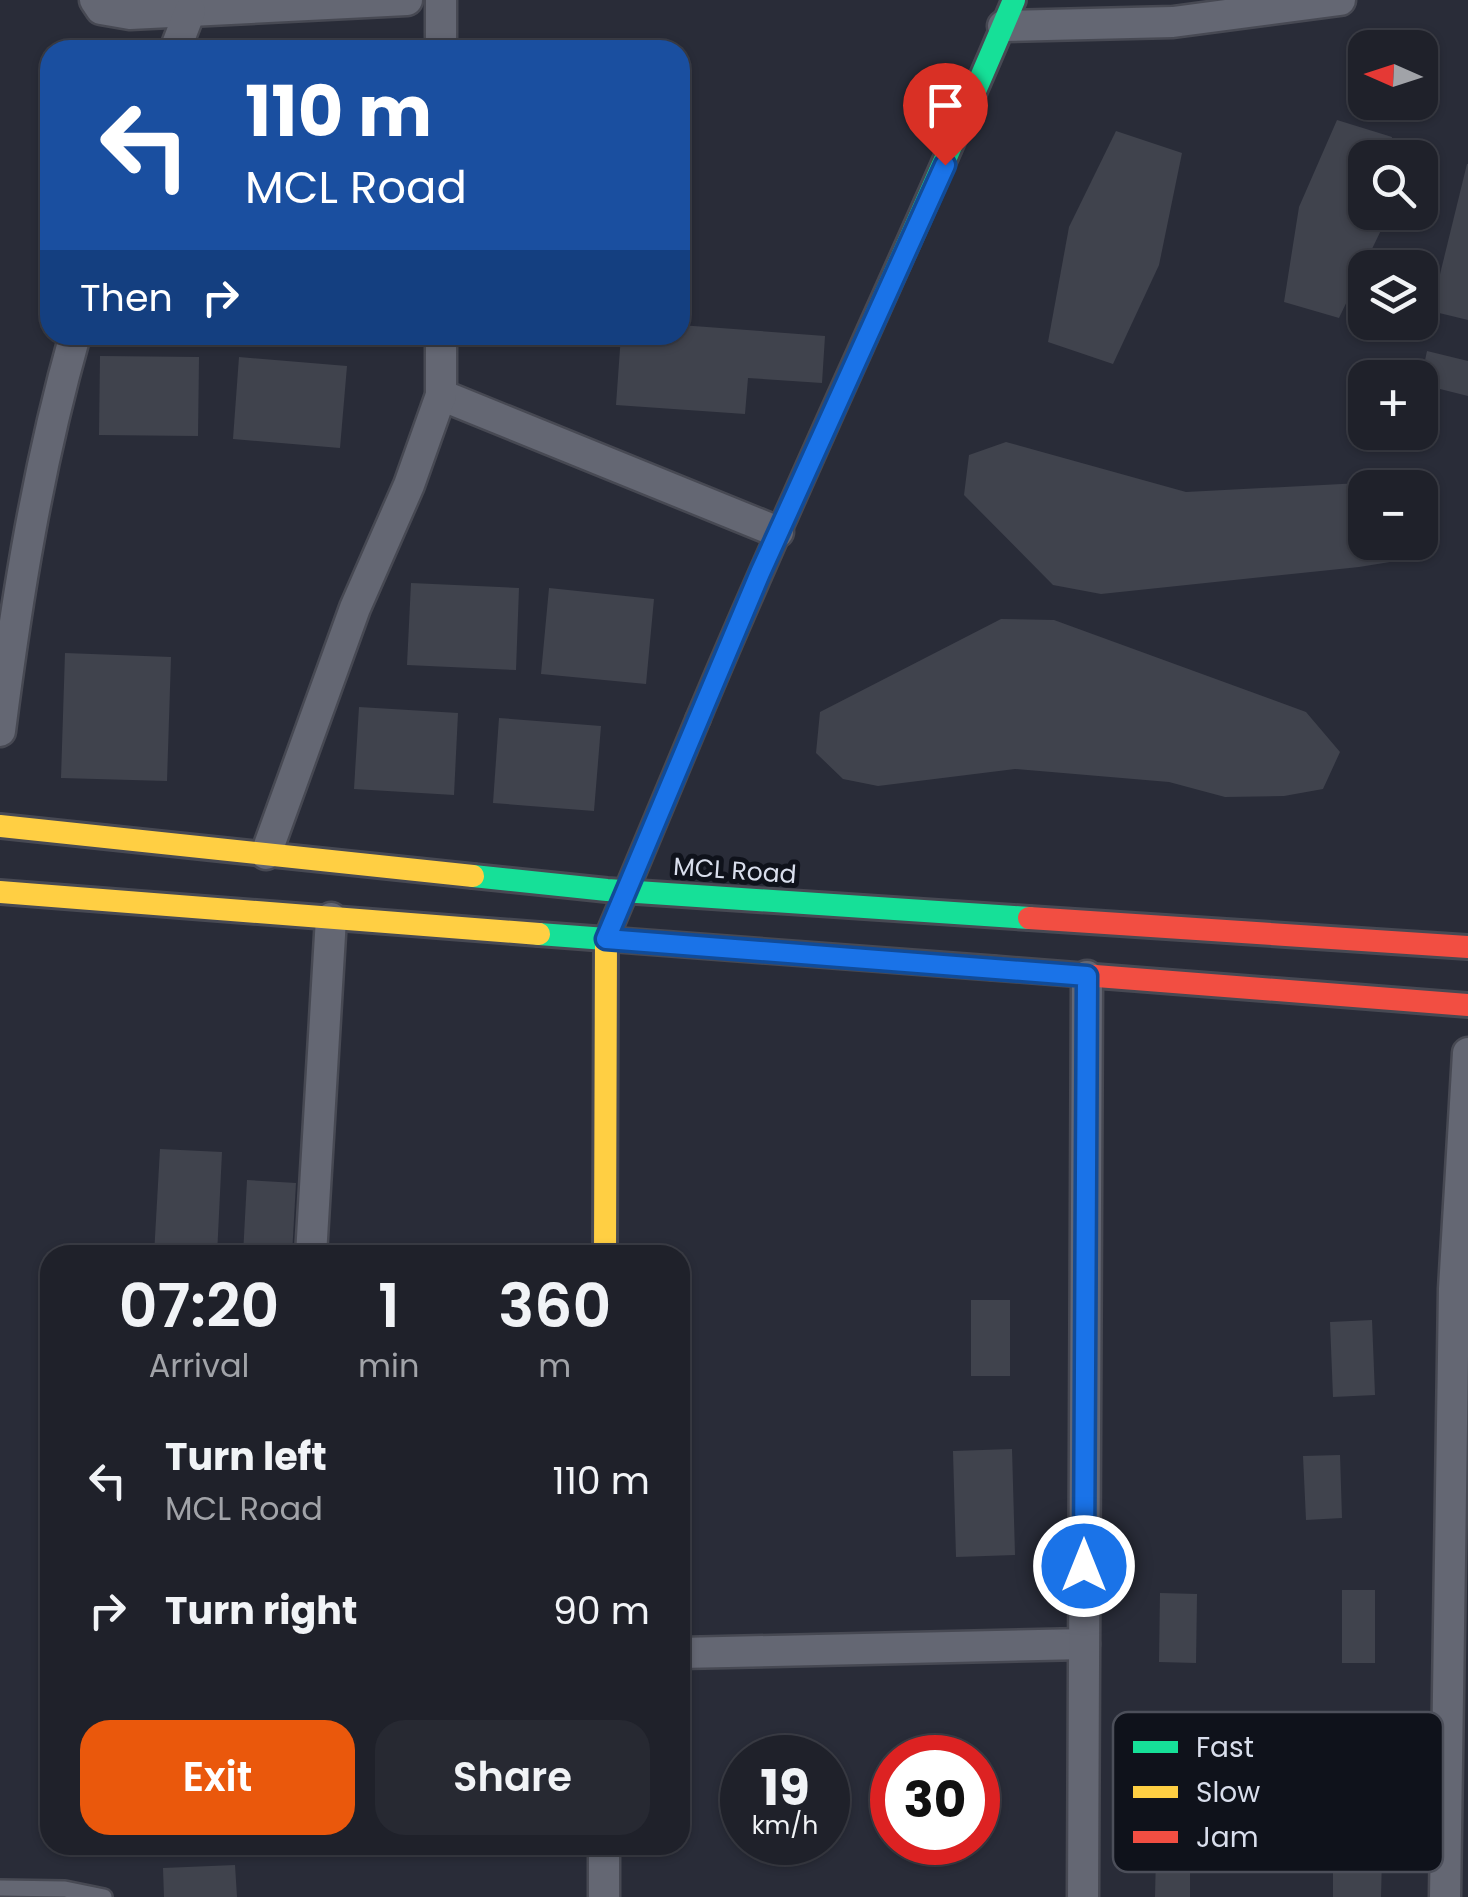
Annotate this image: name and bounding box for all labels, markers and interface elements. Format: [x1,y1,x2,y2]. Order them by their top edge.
north arrow [1348,30,1438,120]
map controls [1348,30,1438,560]
text: 110 m [245,62,432,161]
pin [903,63,988,166]
icon: arrive [918,78,973,133]
icon: left [80,80,210,210]
button: search [1348,140,1438,230]
text: MCL Road [245,156,467,219]
button: layers [1348,250,1438,340]
icon: right [193,270,248,325]
text: Then [80,271,173,324]
button: + [1348,360,1438,450]
button: − [1348,470,1438,560]
street label: MCL Road [672,849,798,892]
text: 07:20 [119,1264,279,1348]
text: 1 [378,1264,400,1348]
text: 360 [498,1264,611,1348]
text: Arrival [149,1343,249,1388]
text: min [358,1343,419,1388]
text: m [538,1343,571,1388]
text: Turn left [165,1430,327,1483]
icon: left [80,1453,135,1508]
text: 110 m [553,1454,650,1507]
text: MCL Road [165,1486,323,1531]
position arrow [1032,1514,1136,1618]
icon: right [80,1583,135,1638]
text: Turn right [165,1584,357,1637]
text: 90 m [553,1584,650,1637]
legend [1113,1712,1443,1872]
button: Exit [80,1720,355,1835]
button: Share [375,1720,650,1835]
text: Fast [1196,1728,1254,1767]
speed limit sign: 30 [870,1735,1000,1865]
text: 19 [760,1752,810,1823]
text: Slow [1196,1773,1260,1812]
text: km/h [752,1808,818,1843]
text: Jam [1196,1818,1259,1857]

